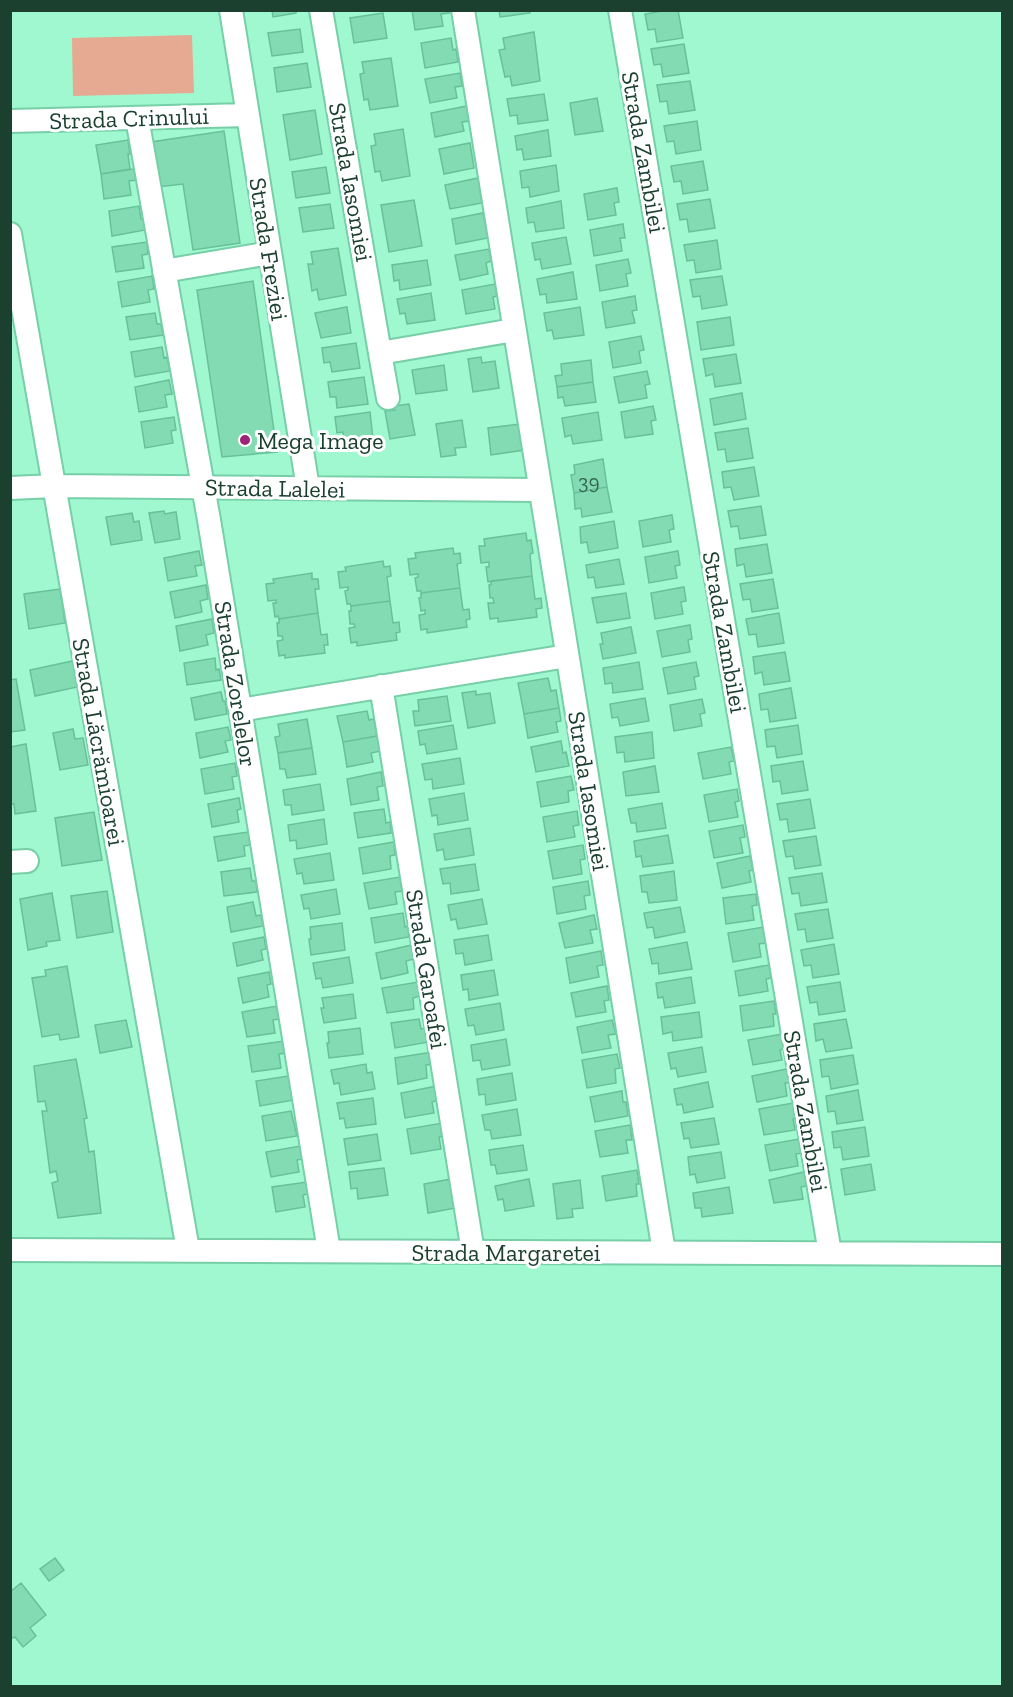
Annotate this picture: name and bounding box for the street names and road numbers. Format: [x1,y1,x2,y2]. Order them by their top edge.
street label: Strada Zambilei [616,69,673,235]
street label: Strada Iasomiei [323,100,379,264]
street label: Strada Crinului [49,101,210,135]
street label: Strada Freziei [243,176,295,323]
street label: Strada Lalelei [205,472,346,504]
street label: Strada Zambilei [697,549,754,715]
street label: Strada Zorelelor [209,599,263,769]
street label: Strada Lăcrămioarei [66,636,132,848]
street label: Strada Iasomiei [562,709,616,873]
street label: Strada Garoafei [400,887,454,1051]
street label: Strada Zambilei [778,1028,835,1194]
street label: Strada Margaretei [411,1238,601,1267]

